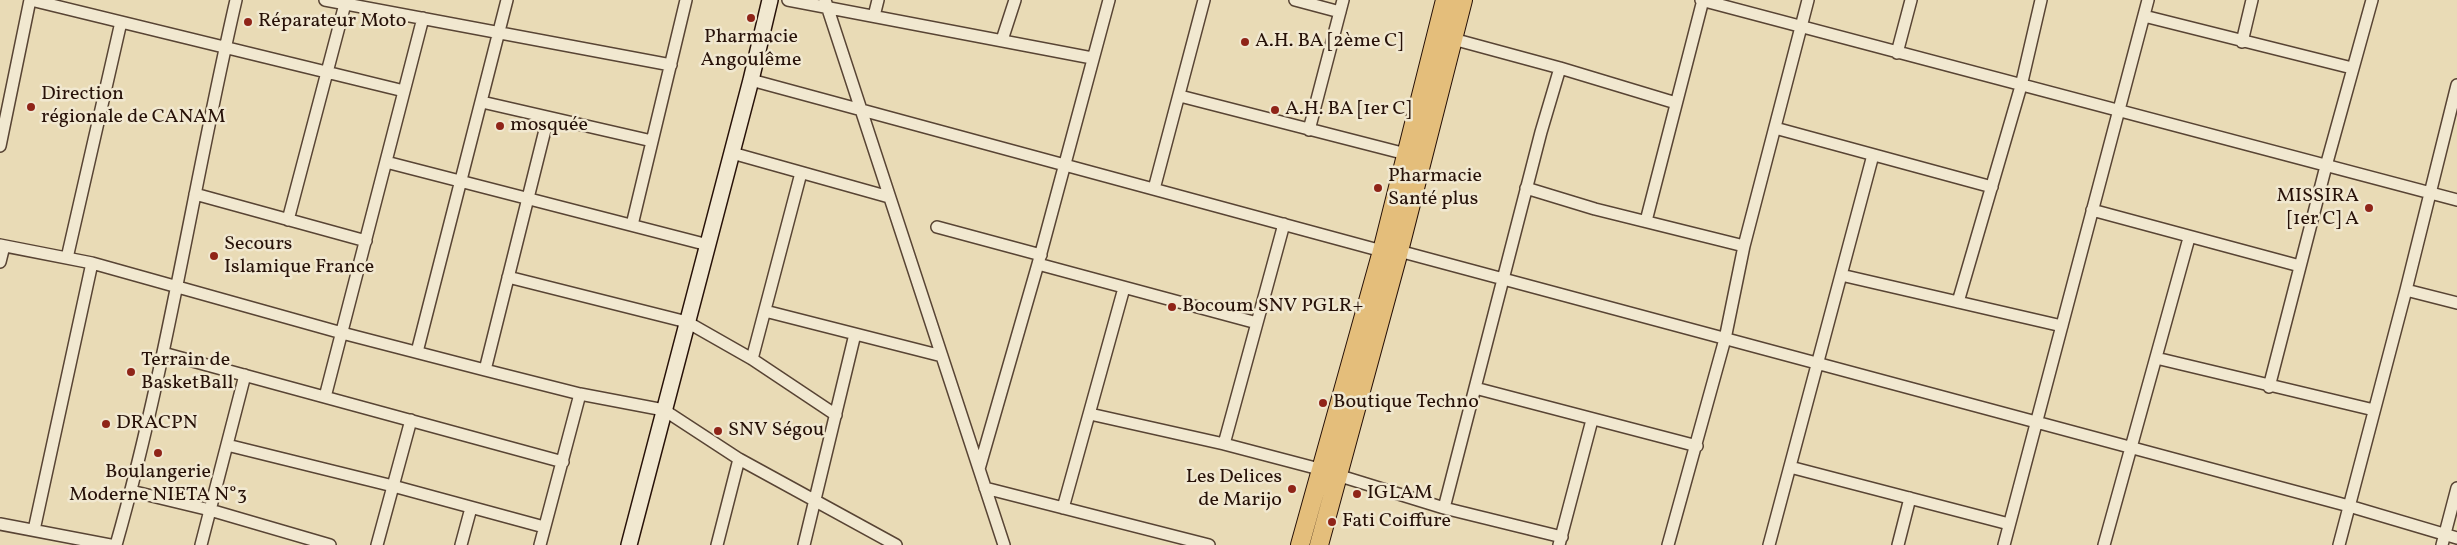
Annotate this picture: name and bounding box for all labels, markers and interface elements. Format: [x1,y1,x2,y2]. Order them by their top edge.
place label: Réparateur Moto [258,10,406,34]
marker: Pharmacie Angoulême [745,12,757,24]
marker: Réparateur Moto [242,16,254,28]
place label: Pharmacie Angoulême [701,26,801,73]
place label: A.H. BA [2ème C] [1255,30,1403,54]
marker: A.H. BA [2ème C] [1239,36,1251,48]
place label: Direction régionale de CANAM [41,83,226,130]
place label: A.H. BA [1er C] [1285,98,1411,122]
marker: Direction régionale de CANAM [25,101,37,113]
marker: A.H. BA [1er C] [1269,104,1281,116]
place label: mosquée [510,114,588,138]
marker: mosquée [494,120,506,132]
place label: Pharmacie Santé plus [1388,165,1482,212]
marker: Pharmacie Santé plus [1372,182,1384,194]
place label: MISSIRA [1er C] A [2276,185,2359,232]
marker: MISSIRA [1er C] A [2363,202,2375,214]
place label: Secours Islamique France [224,233,374,280]
marker: Secours Islamique France [208,250,220,262]
place label: Bocoum SNV PGLR+ [1182,295,1363,319]
marker: Bocoum SNV PGLR+ [1166,301,1178,313]
place label: Terrain de BasketBall [141,349,233,396]
marker: Terrain de BasketBall [125,366,137,378]
place label: Boutique Techno [1333,391,1479,415]
marker: Boutique Techno [1317,397,1329,409]
place label: DRACPN [116,412,197,436]
marker: DRACPN [100,418,112,430]
place label: SNV Ségou [728,419,824,443]
marker: SNV Ségou [712,425,724,437]
marker: Boulangerie Moderne NIETA N°3 [152,447,164,459]
place label: Boulangerie Moderne NIETA N°3 [69,461,247,508]
place label: Les Delices de Marijo [1186,466,1282,513]
place label: IGLAM [1367,482,1433,506]
marker: Les Delices de Marijo [1286,483,1298,495]
marker: IGLAM [1351,488,1363,500]
place label: Fati Coiffure [1342,510,1451,534]
marker: Fati Coiffure [1326,516,1338,528]

